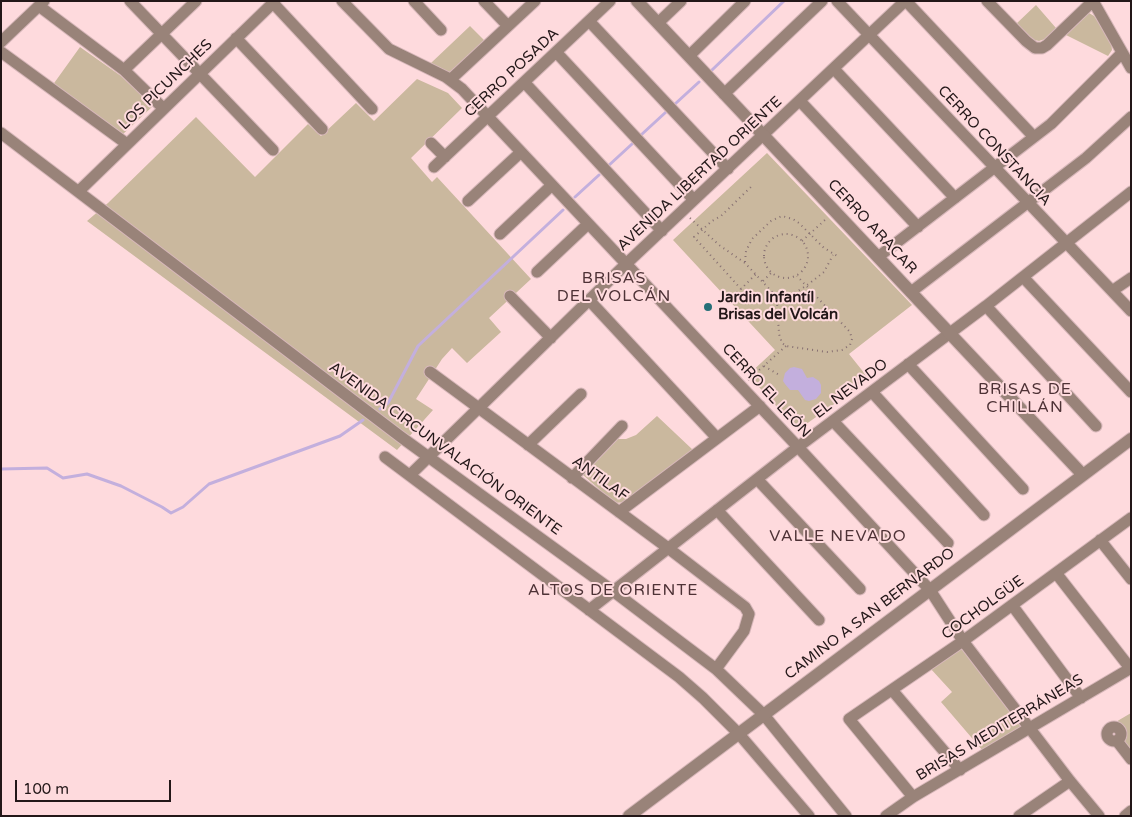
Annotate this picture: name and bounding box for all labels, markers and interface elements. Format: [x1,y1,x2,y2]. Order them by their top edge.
street label: CERRO POSADA [461,25,563,121]
street label: LOS PICUNCHES [116,36,216,134]
street label: CERRO CONSTANCIA [934,82,1054,210]
street label: AVENIDA LIBERTAD ORIENTE [614,93,786,255]
street label: CERRO ARACAR [824,176,920,278]
district label: BRISAS DEL VOLCÁN [555,269,673,307]
place label: Jardin Infantíl Brisas del Volcán [718,289,838,324]
marker: Jardin Infantíl Brisas del Volcán [702,301,714,313]
street label: CERRO EL LEÓN [718,340,814,442]
street label: EL NEVADO [810,355,892,423]
street label: AVENIDA CIRCUNVALACIÓN ORIENTE [325,359,565,539]
district label: BRISAS DE CHILLÁN [977,380,1073,418]
street label: ANTILAF [568,453,632,505]
district label: VALLE NEVADO [768,527,908,547]
street label: CAMINO A SAN BERNARDO [782,544,958,684]
street label: COCHOLGÜE [938,572,1028,644]
district label: ALTOS DE ORIENTE [526,581,700,601]
street label: BRISAS MEDITERRÁNEAS [913,671,1087,785]
scale bar [18,770,174,802]
text: 100 m [23,780,69,798]

